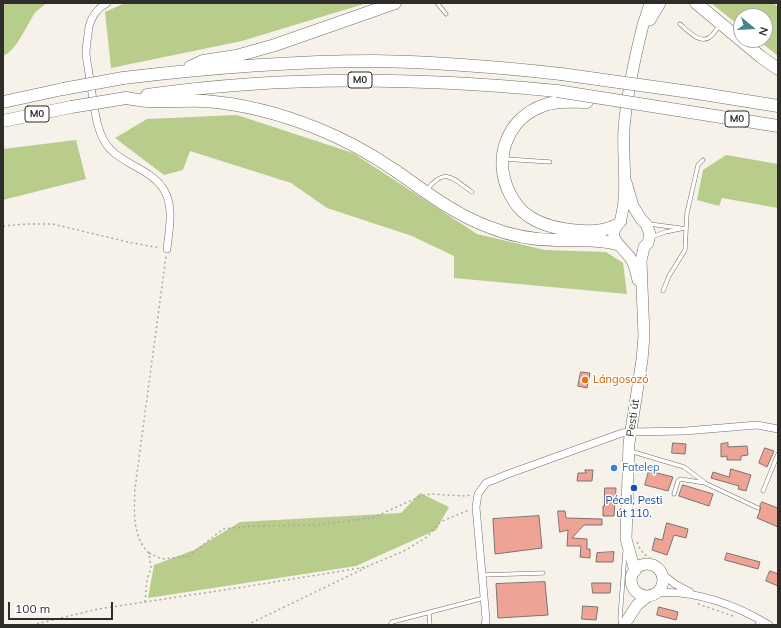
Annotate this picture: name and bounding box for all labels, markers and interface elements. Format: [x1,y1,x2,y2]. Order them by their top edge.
north arrow [733,8,773,48]
text: N [756,25,771,38]
road number: M0 [348,72,372,88]
road number: M0 [25,106,49,122]
road number: M0 [725,111,749,127]
place label: Lángosozó [593,373,649,387]
marker: Lángosozó [580,375,590,385]
street label: Pesti út [624,398,642,438]
place label: Fatelep [622,461,660,475]
marker: Fatelep [609,463,619,473]
marker: Pécel, Pesti út 110. [629,483,639,493]
place label: Pécel, Pesti út 110. [606,494,662,520]
scale bar [10,594,115,620]
text: 100 m [15,601,50,616]

